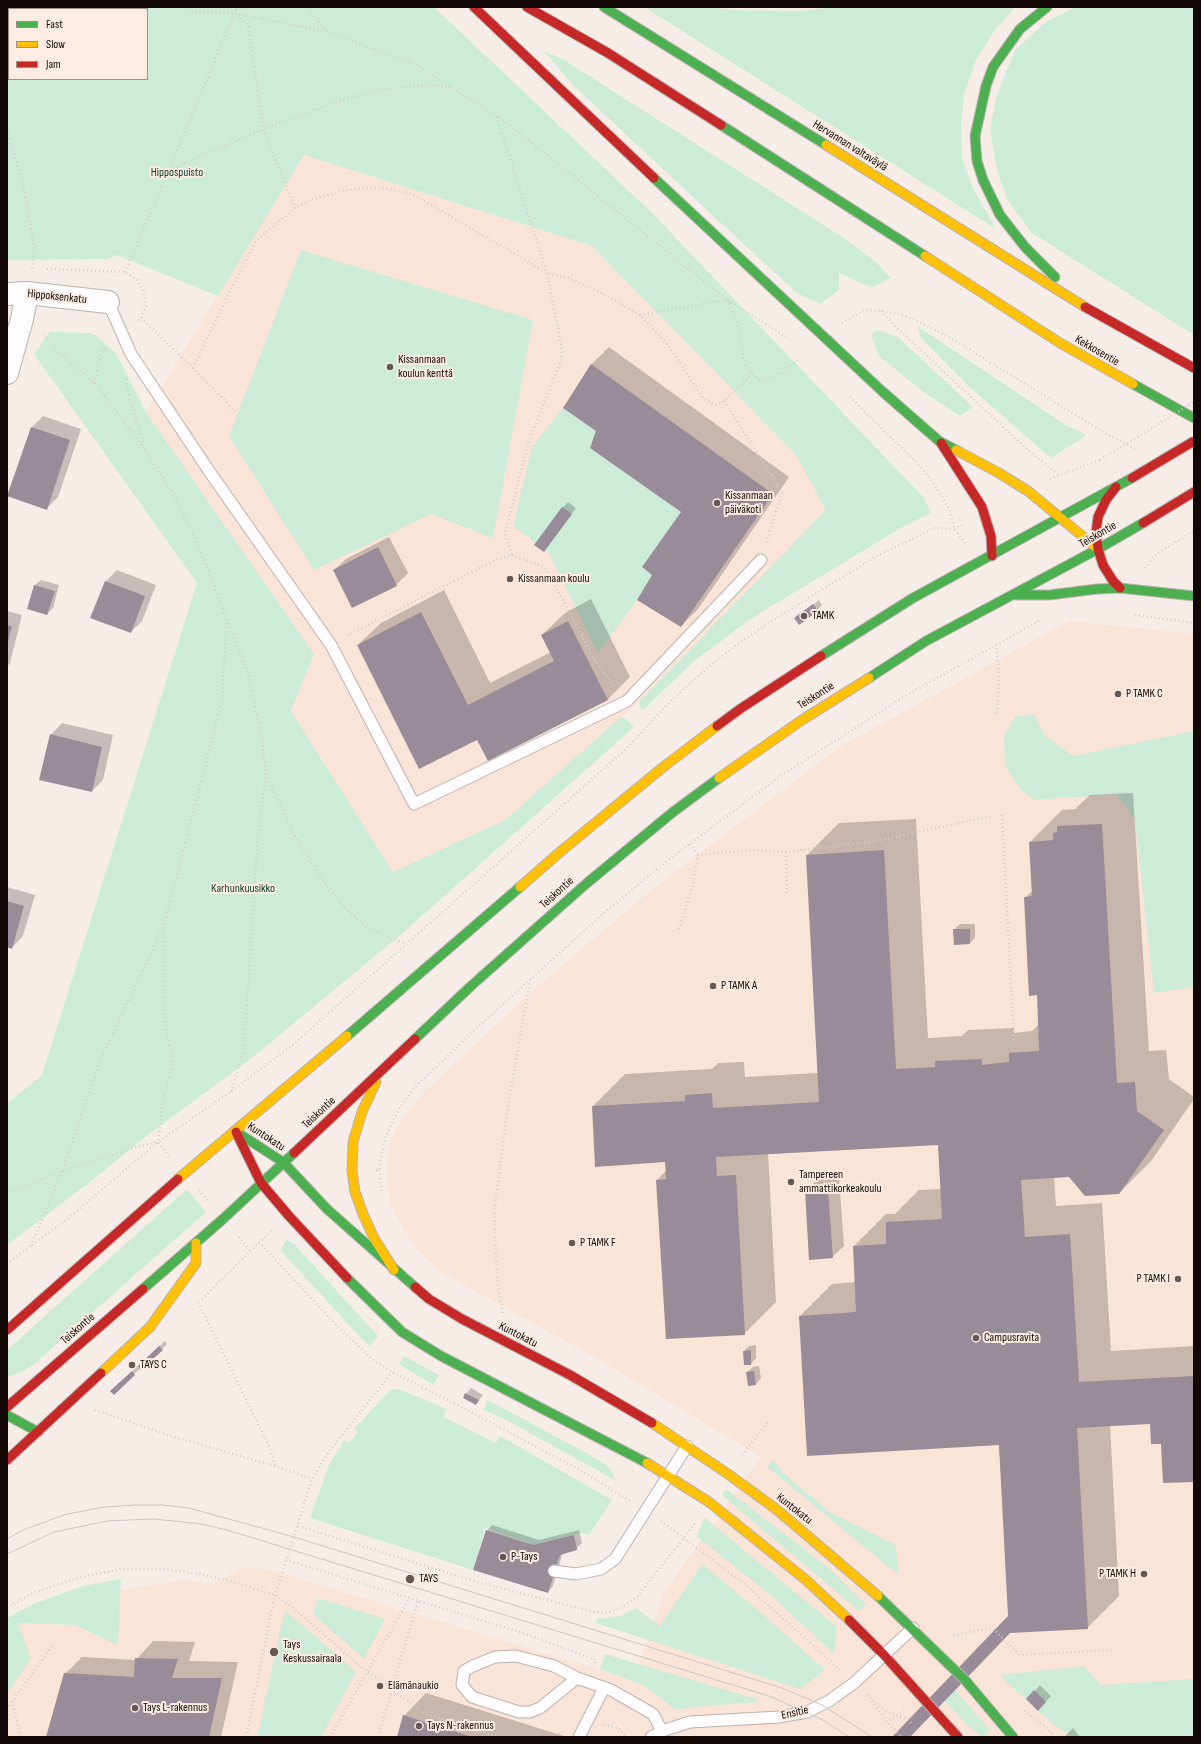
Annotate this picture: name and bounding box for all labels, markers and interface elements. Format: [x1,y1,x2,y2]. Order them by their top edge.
legend [8,8,148,80]
text: Fast [46,17,63,32]
text: Slow [46,37,65,52]
text: Jam [46,57,61,72]
street label: Hervannan valtaväylä [810,117,890,175]
park label: Hippospuisto [151,166,203,180]
street label: Hippoksenkatu [27,287,87,307]
street label: Kekkosentie [1072,332,1122,370]
place label: Kissanmaan koulun kenttä [398,353,453,381]
marker: Kissanmaan koulun kenttä [385,362,395,372]
place label: Kissanmaan päiväkoti [725,489,773,517]
marker: Kissanmaan päiväkoti [712,498,722,508]
street label: Teiskontie [1077,519,1119,551]
place label: Kissanmaan koulu [518,572,590,586]
marker: Kissanmaan koulu [505,574,515,584]
place label: TAMK [812,609,834,623]
marker: TAMK [799,611,809,621]
street label: Teiskontie [795,679,837,713]
place label: P TAMK C [1126,687,1163,701]
marker: P TAMK C [1113,689,1123,699]
street label: Teiskontie [537,874,577,912]
park label: Karhunkuusikko [211,882,275,896]
place label: P TAMK A [721,979,757,993]
marker: P TAMK A [708,981,718,991]
street label: Teiskontie [299,1094,339,1132]
street label: Kuntokatu [244,1120,288,1154]
place label: Tampereen ammattikorkeakoulu [799,1168,881,1196]
marker: Tampereen ammattikorkeakoulu [786,1177,796,1187]
place label: P TAMK F [580,1236,616,1250]
marker: P TAMK F [567,1238,577,1248]
place label: P TAMK I [1137,1272,1170,1286]
marker: P TAMK I [1173,1274,1183,1284]
street label: Teiskontie [58,1310,98,1348]
street label: Kuntokatu [496,1319,540,1351]
place label: Campusravita [984,1331,1039,1345]
marker: Campusravita [971,1333,981,1343]
place label: TAYS C [140,1358,167,1372]
marker: TAYS C [127,1360,137,1370]
street label: Kuntokatu [773,1490,815,1528]
place label: P-Tays [511,1550,537,1564]
marker: P-Tays [498,1552,508,1562]
place label: P TAMK H [1099,1567,1136,1581]
marker: P TAMK H [1139,1569,1149,1579]
place label: TAYS [419,1572,438,1586]
marker: TAYS [404,1573,416,1585]
place label: Tays Keskussairaala [283,1638,342,1666]
marker: Tays Keskussairaala [268,1646,280,1658]
place label: Elämänaukio [388,1679,439,1693]
marker: Elämänaukio [375,1681,385,1691]
place label: Tays L-rakennus [143,1701,207,1715]
marker: Tays L-rakennus [130,1703,140,1713]
street label: Ensitie [780,1703,810,1723]
place label: Tays N-rakennus [427,1719,494,1733]
marker: Tays N-rakennus [414,1721,424,1731]

